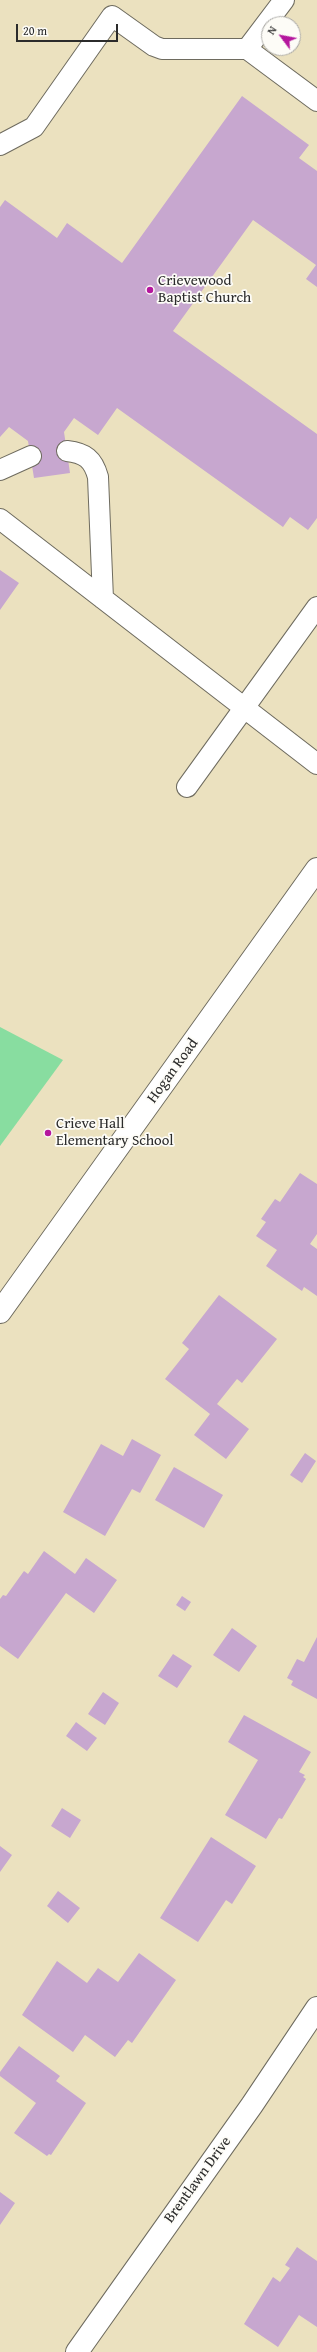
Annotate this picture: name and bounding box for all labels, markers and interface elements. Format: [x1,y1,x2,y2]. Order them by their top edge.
scale bar [18,16,120,42]
north arrow [261,16,301,56]
text: 20 m [23,22,47,39]
text: N [263,23,280,38]
place label: Crievewood Baptist Church [158,272,251,307]
marker: Crievewood Baptist Church [145,285,155,295]
street label: Hogan Road [144,1035,202,1107]
place label: Crieve Hall Elementary School [56,1115,174,1150]
marker: Crieve Hall Elementary School [43,1128,53,1138]
street label: Brentlawn Drive [161,2133,235,2227]

